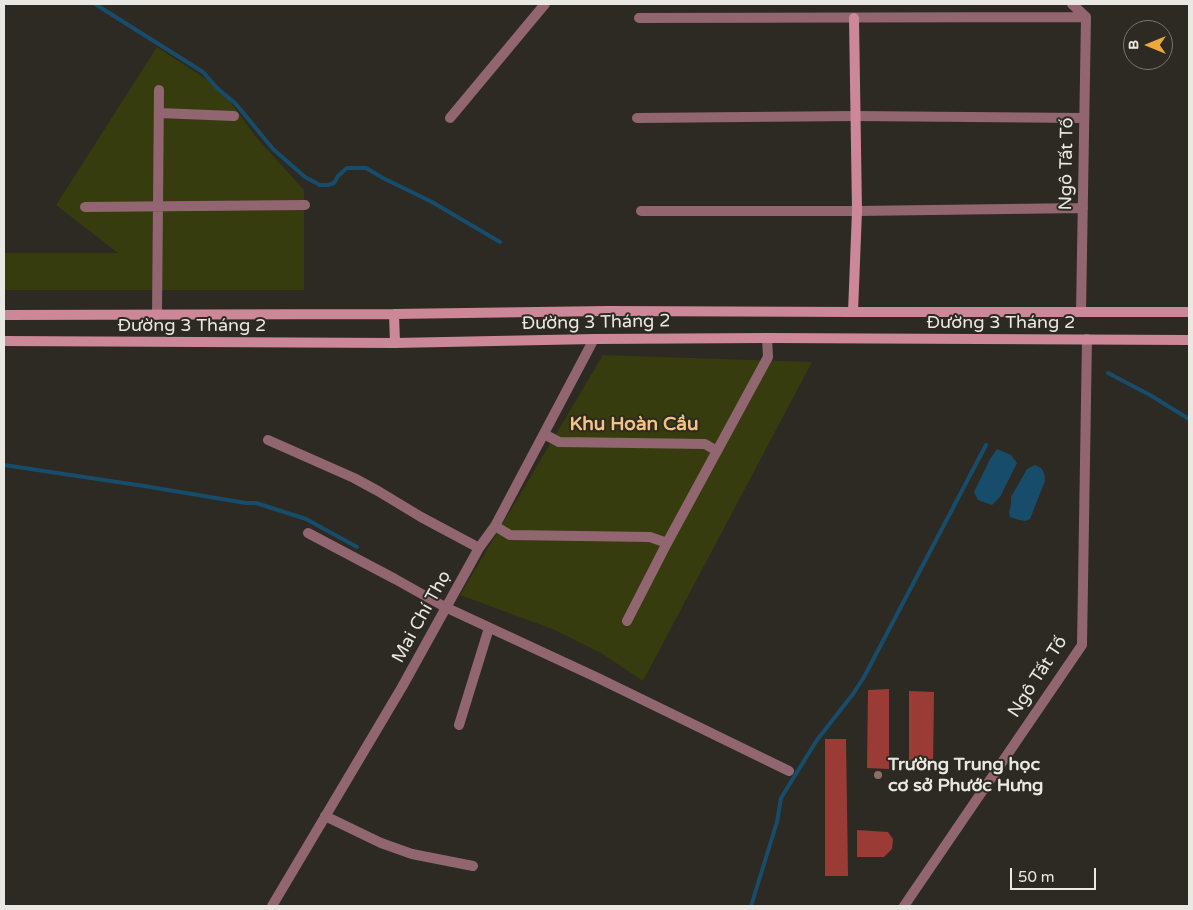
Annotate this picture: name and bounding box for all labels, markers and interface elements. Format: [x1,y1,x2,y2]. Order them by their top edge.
north arrow [1123,20,1173,70]
text: B [1125,40,1142,50]
street label: Ngô Tất Tố [1055,117,1079,211]
street label: Đường 3 Tháng 2 [521,311,671,335]
street label: Đường 3 Tháng 2 [927,312,1075,334]
street label: Đường 3 Tháng 2 [118,315,266,337]
district label: Khu Hoàn Cầu [570,414,698,436]
street label: Mai Chí Thọ [388,567,456,667]
street label: Ngô Tất Tố [1004,632,1072,722]
place label: Trường Trung học cơ sở Phước Hưng [888,754,1043,796]
marker: Trường Trung học cơ sở Phước Hưng [872,769,884,781]
scale bar [1013,858,1099,890]
text: 50 m [1018,868,1055,886]

